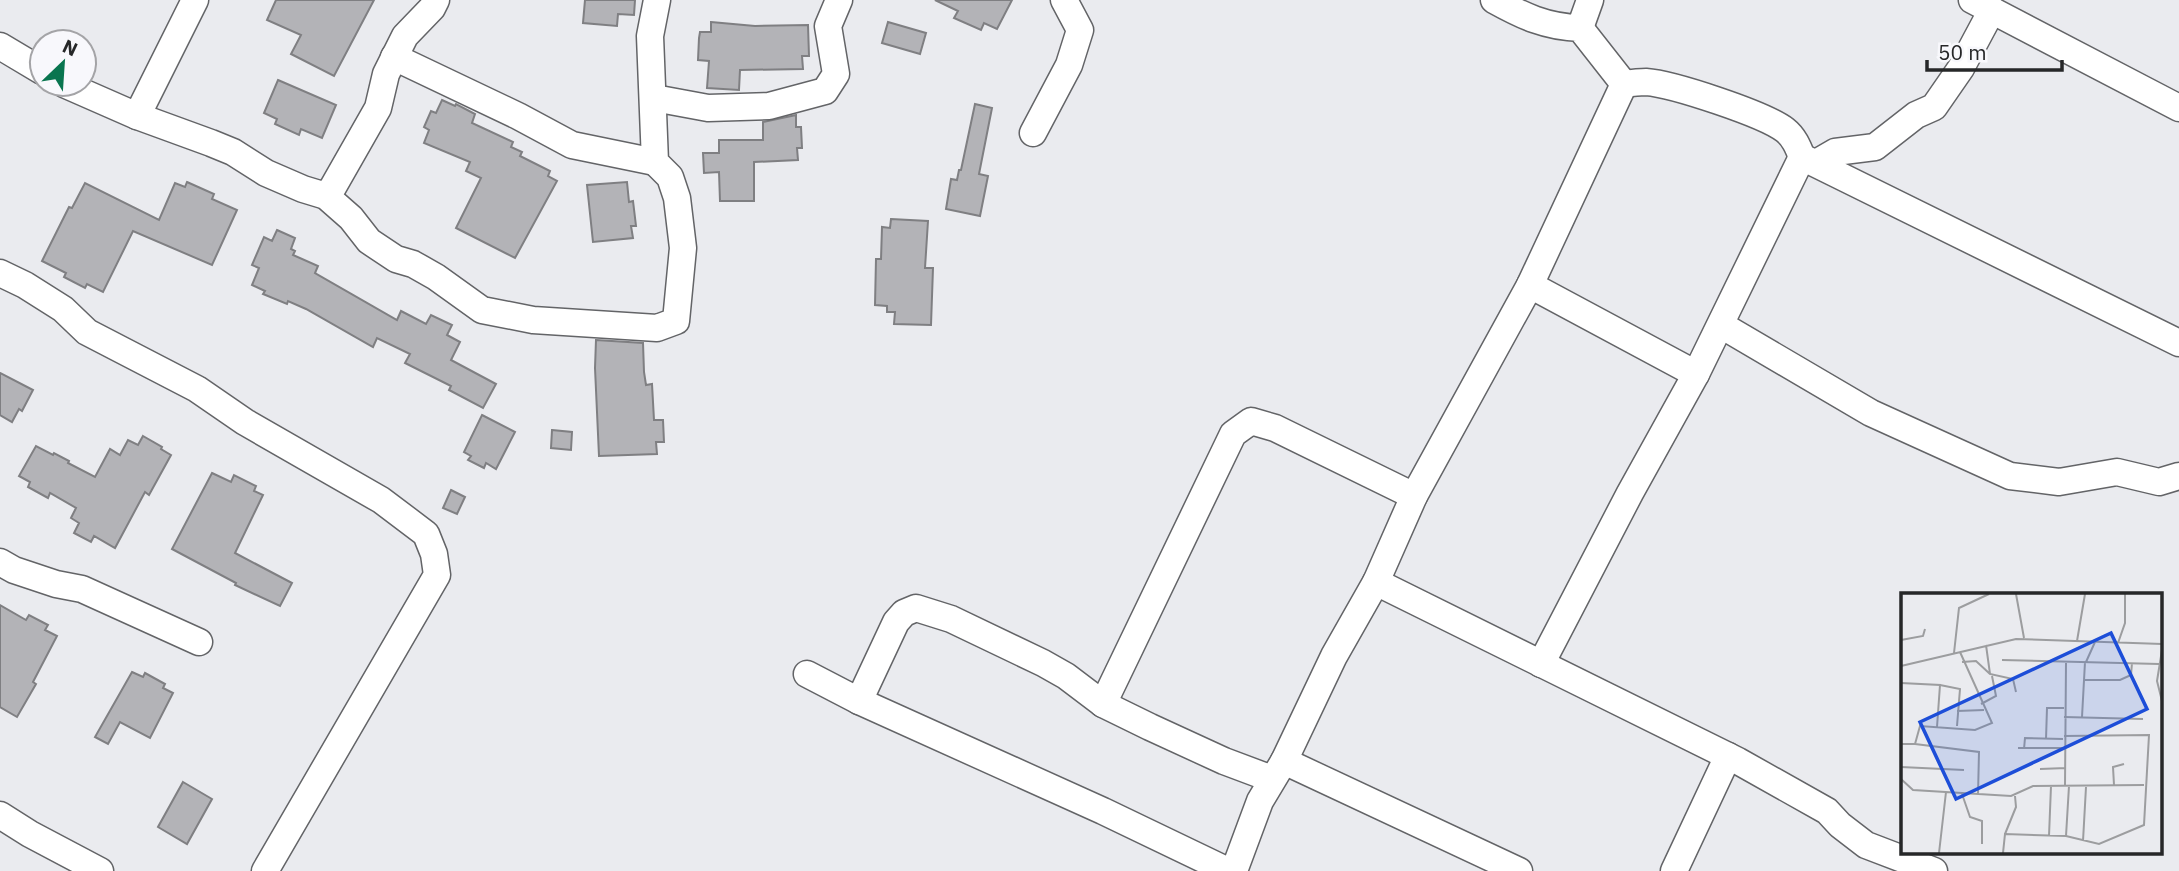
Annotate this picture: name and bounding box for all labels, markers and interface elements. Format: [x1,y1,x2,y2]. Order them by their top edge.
north arrow [28,28,98,98]
scale bar [1927,28,2062,72]
text: N [59,34,81,61]
text: 50 m [1938,38,1987,66]
inset map [1901,593,2162,854]

